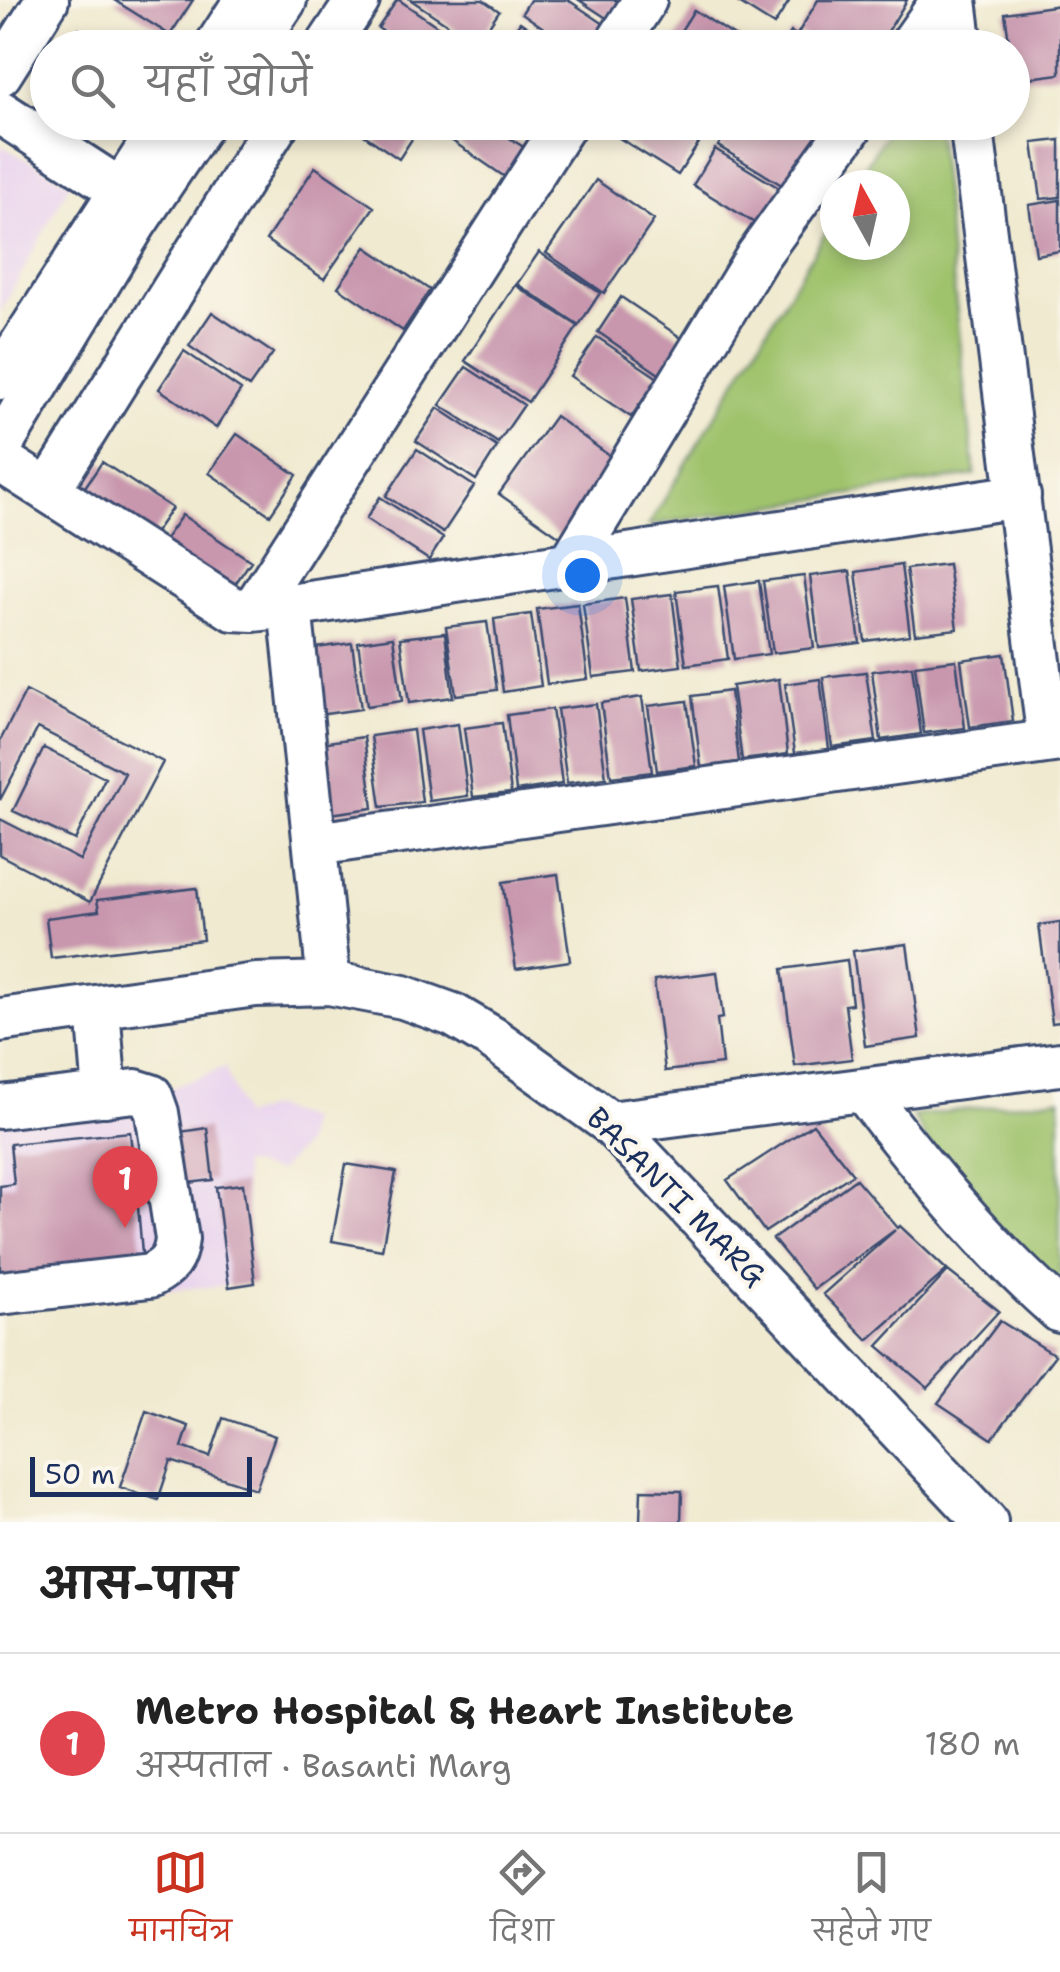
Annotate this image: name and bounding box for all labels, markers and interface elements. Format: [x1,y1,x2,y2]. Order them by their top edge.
search box [30,30,1030,140]
text: यहाँ खोजें [145,56,312,107]
icon: search [65,58,120,113]
north arrow [820,170,910,260]
your location [557,550,608,601]
street label: BASANTI MARG [578,1098,775,1295]
pin: 1 [92,1146,158,1228]
scale bar [30,1452,252,1496]
text: 50 m [45,1455,115,1493]
text: आस-पास [40,1555,237,1611]
text: Metro Hospital & Heart Institute [135,1685,794,1736]
text: 1 [65,1722,80,1765]
text: 180 m [924,1722,1020,1765]
text: अस्पताल · Basanti Marg [135,1744,511,1787]
tab: मानचित्र [129,1845,232,1962]
tab: दिशा [490,1845,554,1962]
tab: सहेजे गए [812,1845,931,1962]

